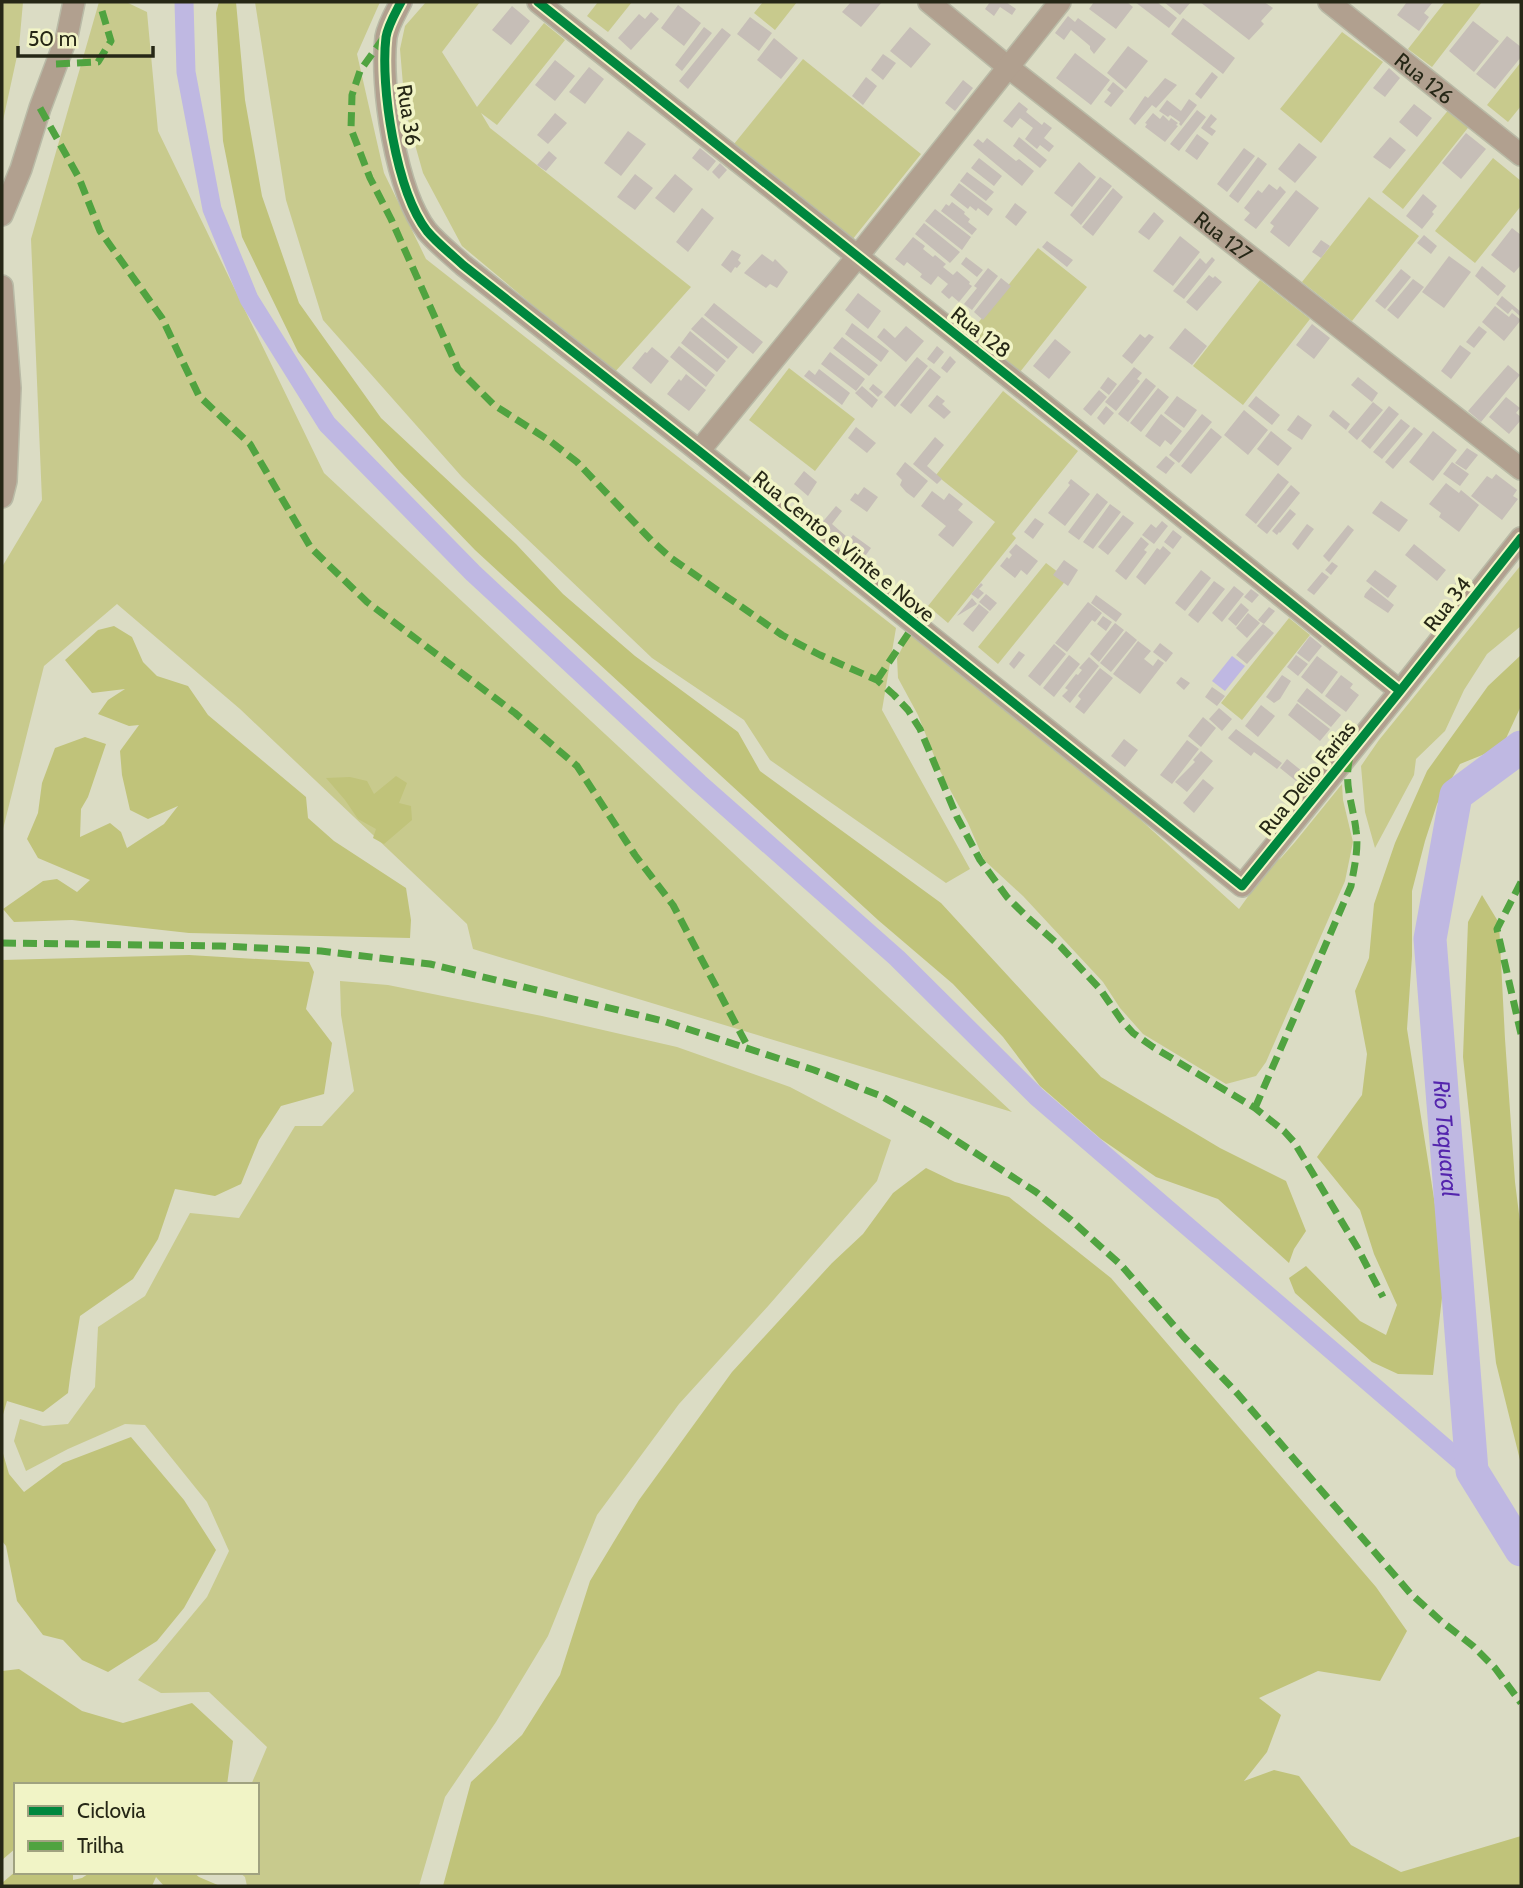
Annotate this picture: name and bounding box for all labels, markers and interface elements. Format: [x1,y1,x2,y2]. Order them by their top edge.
scale bar [18,14,152,58]
text: 50 m [28,26,77,51]
street label: Rua 126 [1390,47,1459,109]
street label: Rua 36 [392,83,426,147]
street label: Rua 127 [1189,205,1258,266]
street label: Rua 128 [946,301,1016,363]
street label: Rua Cento e Vinte e Nove [748,465,940,627]
street label: Rua 34 [1418,572,1476,636]
street label: Rua Delio Farias [1253,716,1361,840]
water label: Rio Taquaral [1427,1079,1464,1198]
legend [14,1783,259,1874]
text: Ciclovia [77,1798,146,1823]
text: Trilha [77,1833,124,1858]

